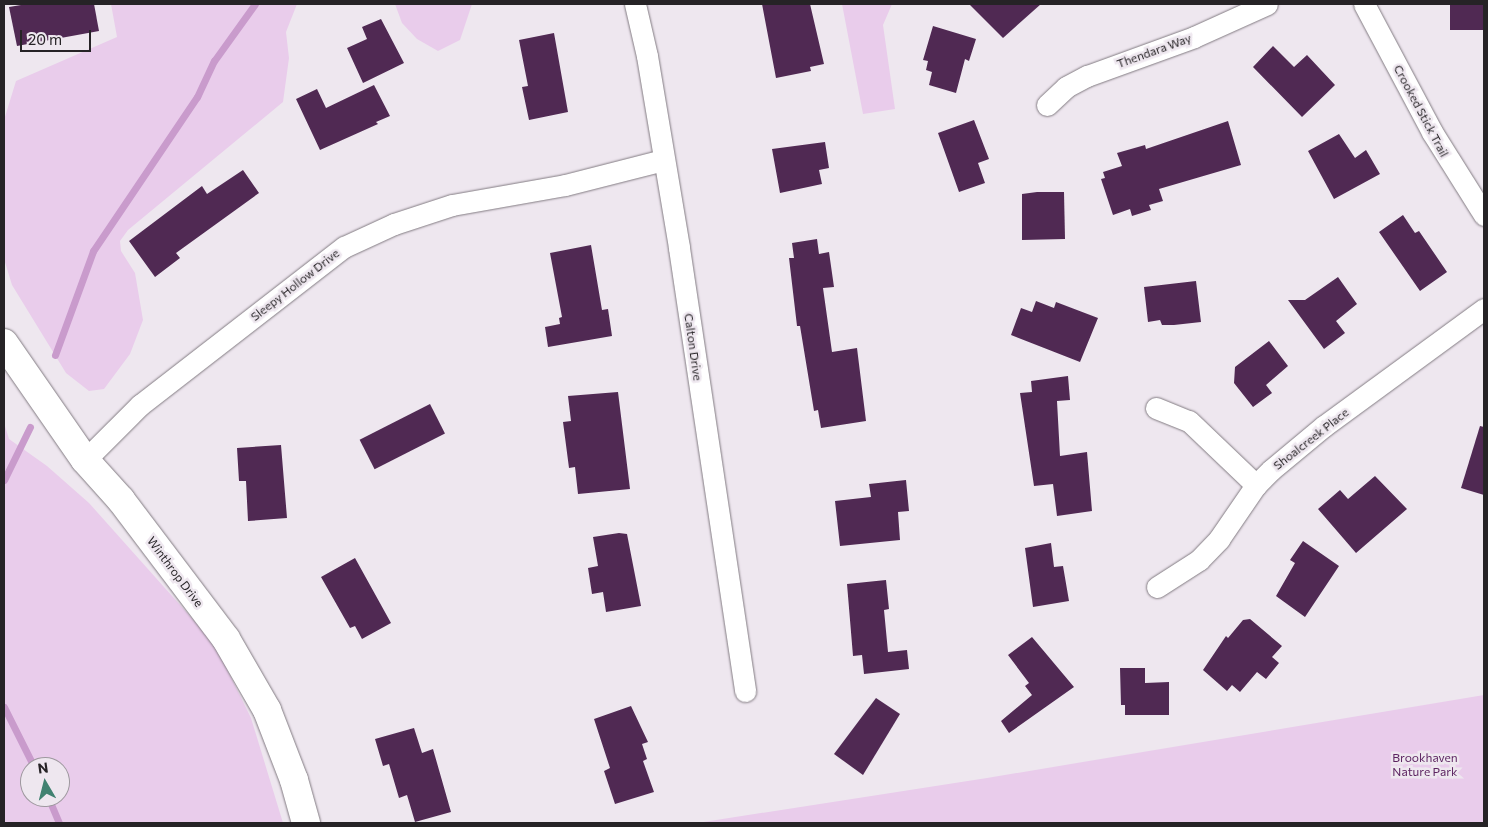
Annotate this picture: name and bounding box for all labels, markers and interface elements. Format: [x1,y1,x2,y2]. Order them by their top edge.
scale bar [22,20,94,52]
text: 20 m [28,30,62,48]
street label: Thendara Way [1115,31,1193,71]
street label: Crooked Stick Trail [1391,62,1451,160]
street label: Sleepy Hollow Drive [248,246,342,324]
street label: Calton Drive [681,312,705,382]
street label: Shoalcreek Place [1271,405,1351,473]
street label: Winthrop Drive [144,534,206,610]
park label: Brookhaven Nature Park [1392,751,1458,779]
north arrow [20,757,70,807]
text: N [37,758,49,777]

